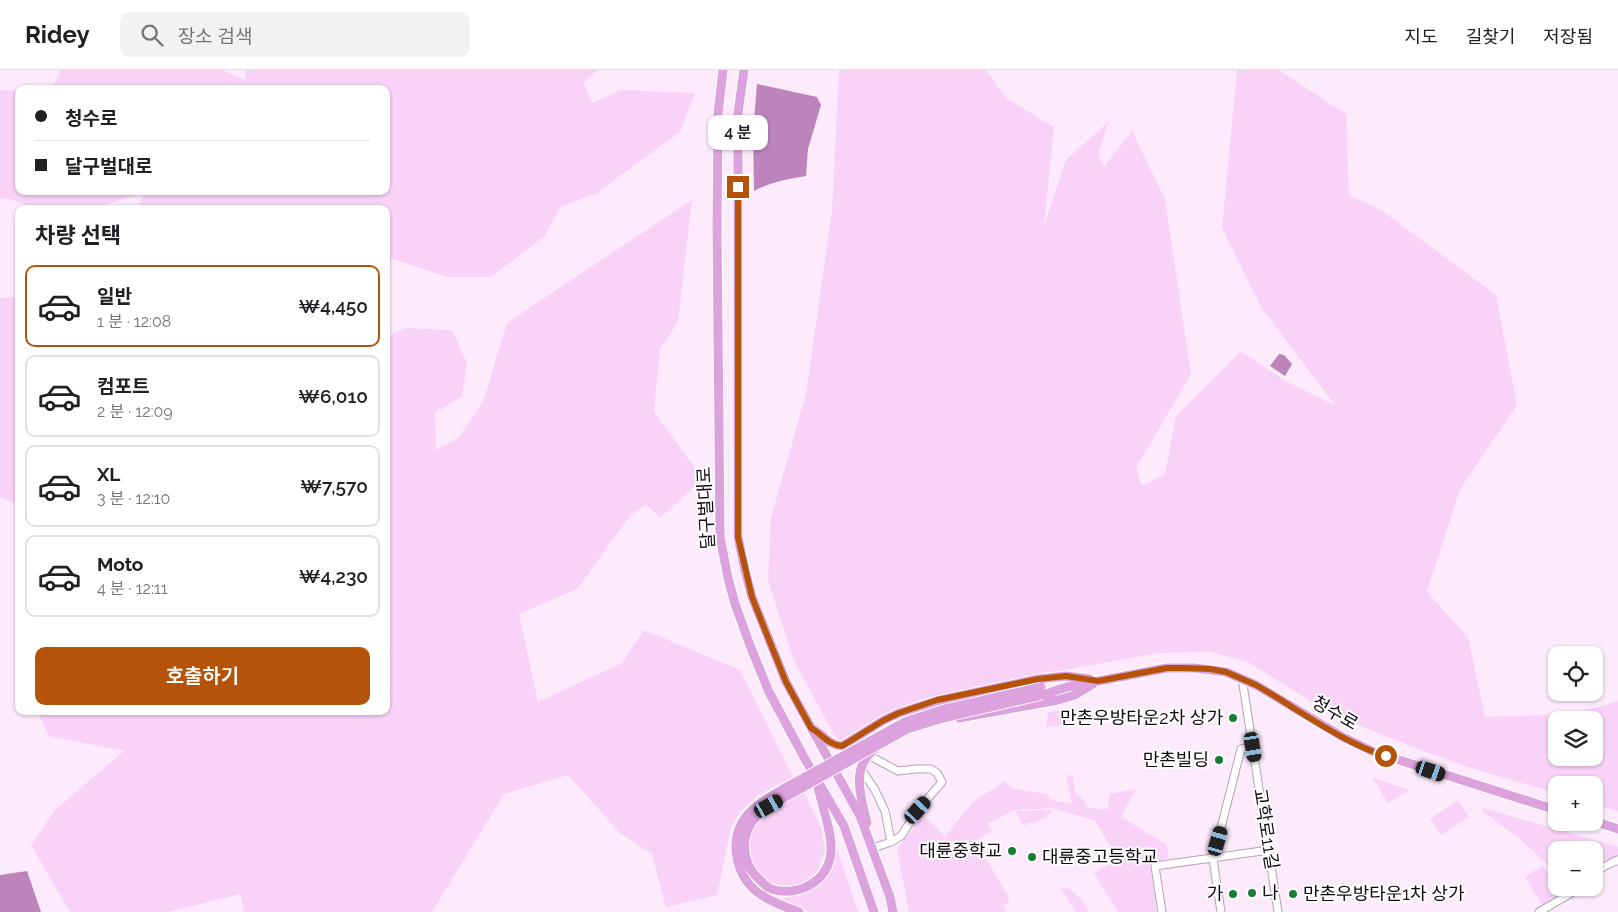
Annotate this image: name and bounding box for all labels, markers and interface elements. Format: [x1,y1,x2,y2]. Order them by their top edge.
search box [120,12,470,57]
text: Ridey [25,20,90,49]
icon: search [138,21,166,49]
text: 장소 검색 [178,25,252,47]
text: 지도 [1405,26,1438,47]
text: 길찾기 [1466,26,1515,47]
text: 저장됨 [1543,26,1593,47]
text: 청수로 [65,107,117,129]
callout: 4 분 [708,114,768,150]
text: 4 분 [724,123,752,142]
text: 달구벌대로 [65,155,152,177]
route end [727,176,749,198]
text: 차량 선택 [35,222,121,248]
icon: car [37,284,82,329]
text: 일반 [97,285,132,307]
text: ₩4,450 [299,295,368,317]
text: 1 분 · 12:08 [97,312,171,331]
icon: car [37,374,82,419]
text: 컴포트 [97,375,149,397]
text: ₩6,010 [298,385,368,407]
text: 2 분 · 12:09 [97,402,173,421]
text: XL [97,463,120,485]
icon: car [37,464,82,509]
street label: 달구벌대로 [693,466,718,550]
text: ₩7,570 [300,475,368,497]
text: 3 분 · 12:10 [97,489,170,508]
text: Moto [97,553,143,575]
icon: car [37,554,82,599]
text: ₩4,230 [299,565,368,587]
text: 4 분 · 12:11 [97,579,168,598]
map controls [1548,646,1603,896]
button: locate [1548,646,1603,701]
button: 호출하기 [35,647,370,705]
street label: 청수로 [1308,691,1362,734]
place label: 만촌우방타운2차 상가 [1060,707,1223,728]
button: layers [1548,711,1603,766]
marker: 만촌우방타운2차 상가 [1227,712,1239,724]
car [1243,731,1262,763]
route start [1375,745,1397,767]
place label: 만촌빌딩 [1143,749,1209,770]
marker: 만촌빌딩 [1213,754,1225,766]
car [1414,759,1447,783]
button: + [1548,776,1603,831]
street label: 교학로11길 [1250,787,1283,871]
car [752,792,785,820]
car [902,794,933,826]
car [1206,825,1229,857]
place label: 대륜중학교 [919,840,1002,861]
button: − [1548,841,1603,896]
marker: 대륜중학교 [1006,845,1018,857]
place label: 대륜중고등학교 [1042,846,1158,867]
marker: 대륜중고등학교 [1026,851,1038,863]
place label: 나 [1262,882,1279,903]
place label: 가 [1206,883,1223,904]
place label: 만촌우방타운1차 상가 [1303,883,1465,904]
marker: 나 [1246,887,1258,899]
marker: 가 [1227,888,1239,900]
marker: 만촌우방타운1차 상가 [1287,888,1299,900]

